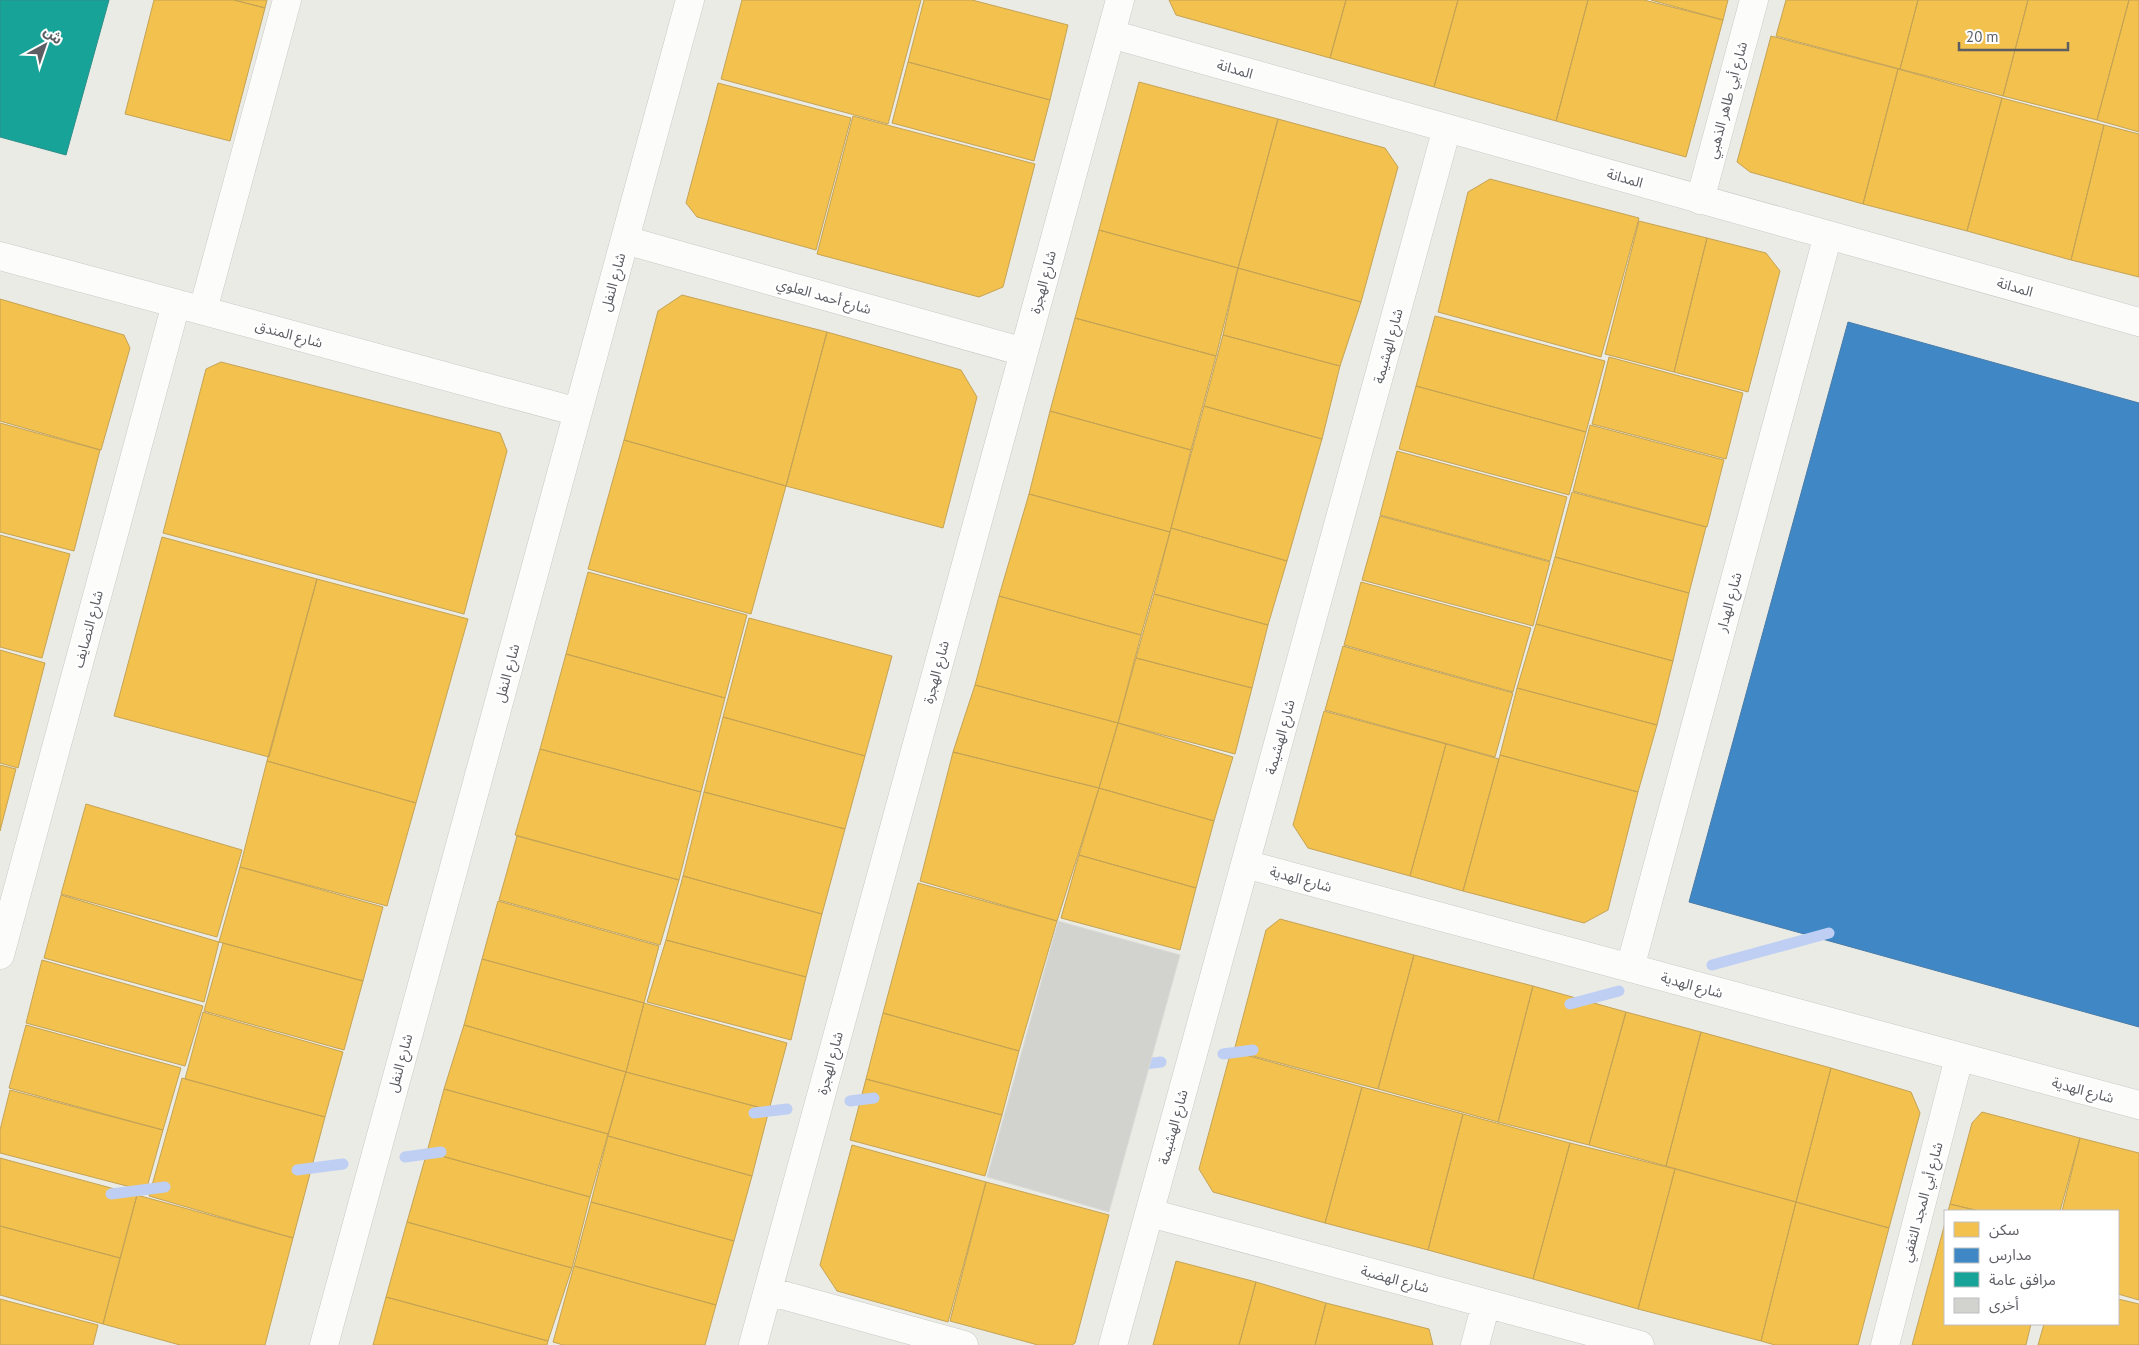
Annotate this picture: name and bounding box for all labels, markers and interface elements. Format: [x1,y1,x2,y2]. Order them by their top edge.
north arrow [20,20,70,70]
scale bar [1959,20,2068,52]
text: ش [40,22,66,48]
text: 20 m [1966,27,1999,46]
street label: شارع أبي طاهر الذهبي [1703,39,1753,161]
street label: المدانة [1215,55,1255,83]
street label: المدانة [1605,164,1645,192]
street label: شارع الهجرة [1026,248,1062,316]
street label: شارع النفل [597,251,631,314]
street label: المدانة [1995,273,2035,301]
street label: شارع أحمد العلوي [774,274,873,320]
street label: شارع الهشيمة [1369,306,1409,386]
street label: شارع المندق [253,316,325,354]
street label: شارع الهدار [1712,570,1748,635]
street label: شارع النصايف [69,588,109,670]
street label: شارع الهجرة [919,638,955,706]
street label: شارع النفل [491,642,525,705]
street label: شارع الهشيمة [1261,697,1301,777]
street label: شارع الهدية [1267,862,1334,898]
street label: شارع الهدية [1658,968,1725,1004]
street label: شارع الهجرة [813,1029,849,1097]
street label: شارع النفل [384,1032,418,1095]
street label: شارع الهدية [2049,1073,2116,1109]
street label: شارع الهشيمة [1154,1087,1194,1167]
street label: شارع أبي المجد الثقفي [1897,1140,1949,1265]
legend [1944,1210,2119,1325]
text: سكن [1989,1220,2020,1239]
text: مدارس [1989,1245,2032,1264]
street label: شارع الهضبة [1358,1261,1431,1299]
text: مرافق عامة [1989,1270,2056,1290]
text: أخرى [1989,1295,2019,1314]

